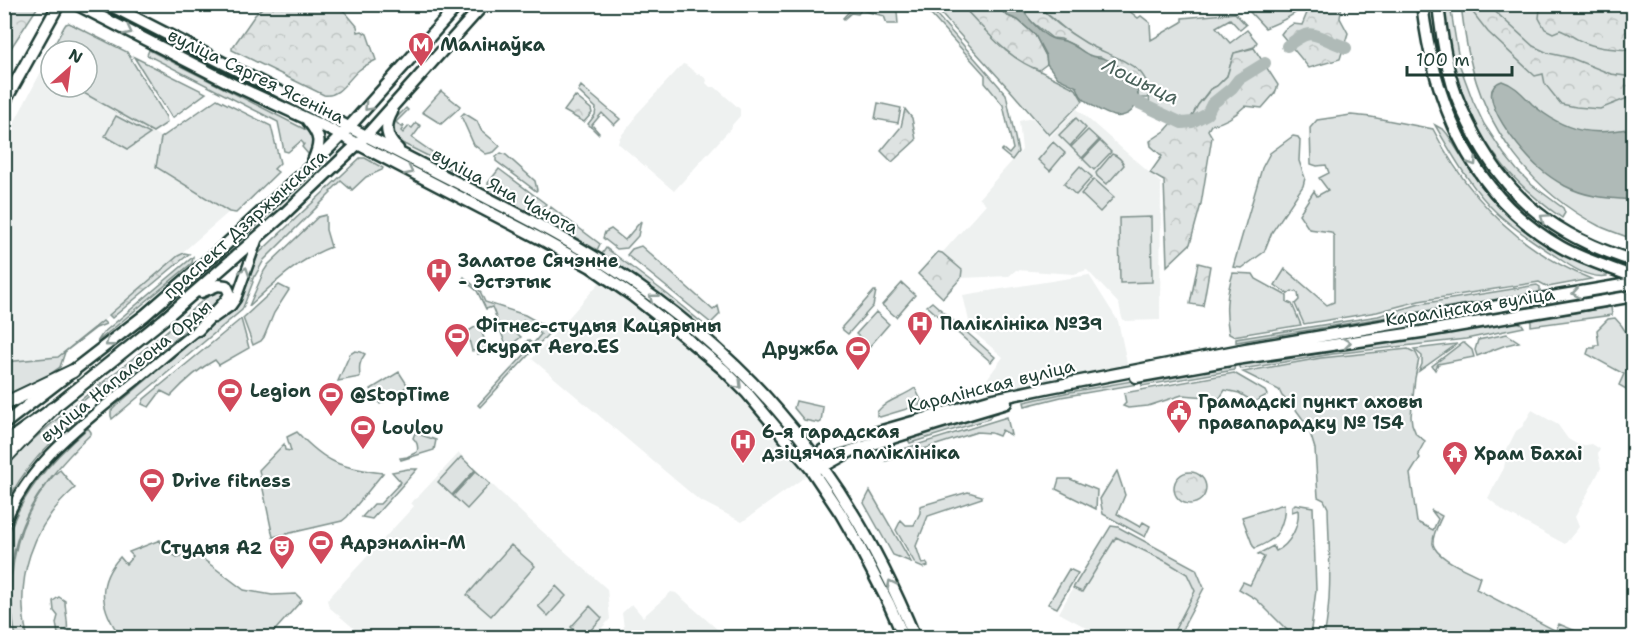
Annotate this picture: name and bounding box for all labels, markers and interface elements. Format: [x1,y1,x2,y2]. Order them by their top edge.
street label: вуліца Сяргея Ясеніна [164,23,348,129]
one-way arrow [122,24,132,35]
metro station icon: Малінаўка [406,30,436,68]
place label: Малінаўка [440,33,546,57]
north arrow [39,39,99,99]
scale bar [1407,39,1512,77]
text: N [65,44,86,68]
text: 100 m [1416,48,1470,72]
water label: Лошыца [1098,51,1184,111]
one-way arrow [364,100,375,111]
street label: вуліца Яна Чачота [427,142,583,240]
street label: праспект Дзяржынскага [158,144,332,304]
one-way arrow [1465,155,1476,166]
one-way arrow [403,164,414,176]
one-way arrow [1539,214,1550,225]
place label: Залатое Сячэнне - Эстэтык [458,249,619,294]
hospital icon: Залатое Сячэнне - Эстэтык [424,256,454,294]
one-way arrow [238,266,250,277]
street label: Каралінская вуліца [1383,282,1557,332]
one-way arrow [1571,286,1581,299]
street label: вуліца Напалеона Орды [35,294,217,448]
one-way arrow [649,294,660,305]
hospital icon: Паліклініка №39 [905,309,935,347]
place label: Паліклініка №39 [940,312,1102,336]
place label: Фітнес-студыя Кацярыны Скурат Aero.ES [476,314,721,359]
sports icon: Фітнес-студыя Кацярыны Скурат Aero.ES [442,321,472,359]
sports icon: Дружба [843,334,873,372]
one-way arrow [105,335,116,346]
place label: Дружба [762,337,839,361]
one-way arrow [1342,337,1351,349]
street label: Каралінская вуліца [905,354,1077,418]
sports icon: Legion [215,376,245,414]
one-way arrow [731,377,742,388]
place label: Legion [250,379,311,403]
sports icon: @StopTime [316,380,346,418]
place label: @StopTime [350,383,450,407]
place label: Грамадскі пункт аховы правапарадку № 154 [1198,390,1423,435]
public building icon: Грамадскі пункт аховы правапарадку № 154 [1164,397,1194,435]
sports icon: Loulou [348,413,378,451]
place label: Loulou [382,416,444,440]
place label: 6-я гарадская дзіцячая паліклініка [762,420,960,465]
hospital icon: 6-я гарадская дзіцячая паліклініка [728,427,758,465]
temple icon: Храм Бахаі [1440,439,1470,477]
place label: Храм Бахаі [1474,442,1583,466]
sports icon: Drive fitness [137,466,167,504]
place label: Drive fitness [172,469,291,493]
sports icon: Адрэналін-М [306,528,336,566]
place label: Адрэналін-М [340,531,466,555]
theatre icon: Студыя А2 [267,533,297,571]
place label: Студыя А2 [160,536,262,560]
one-way arrow [887,580,899,591]

